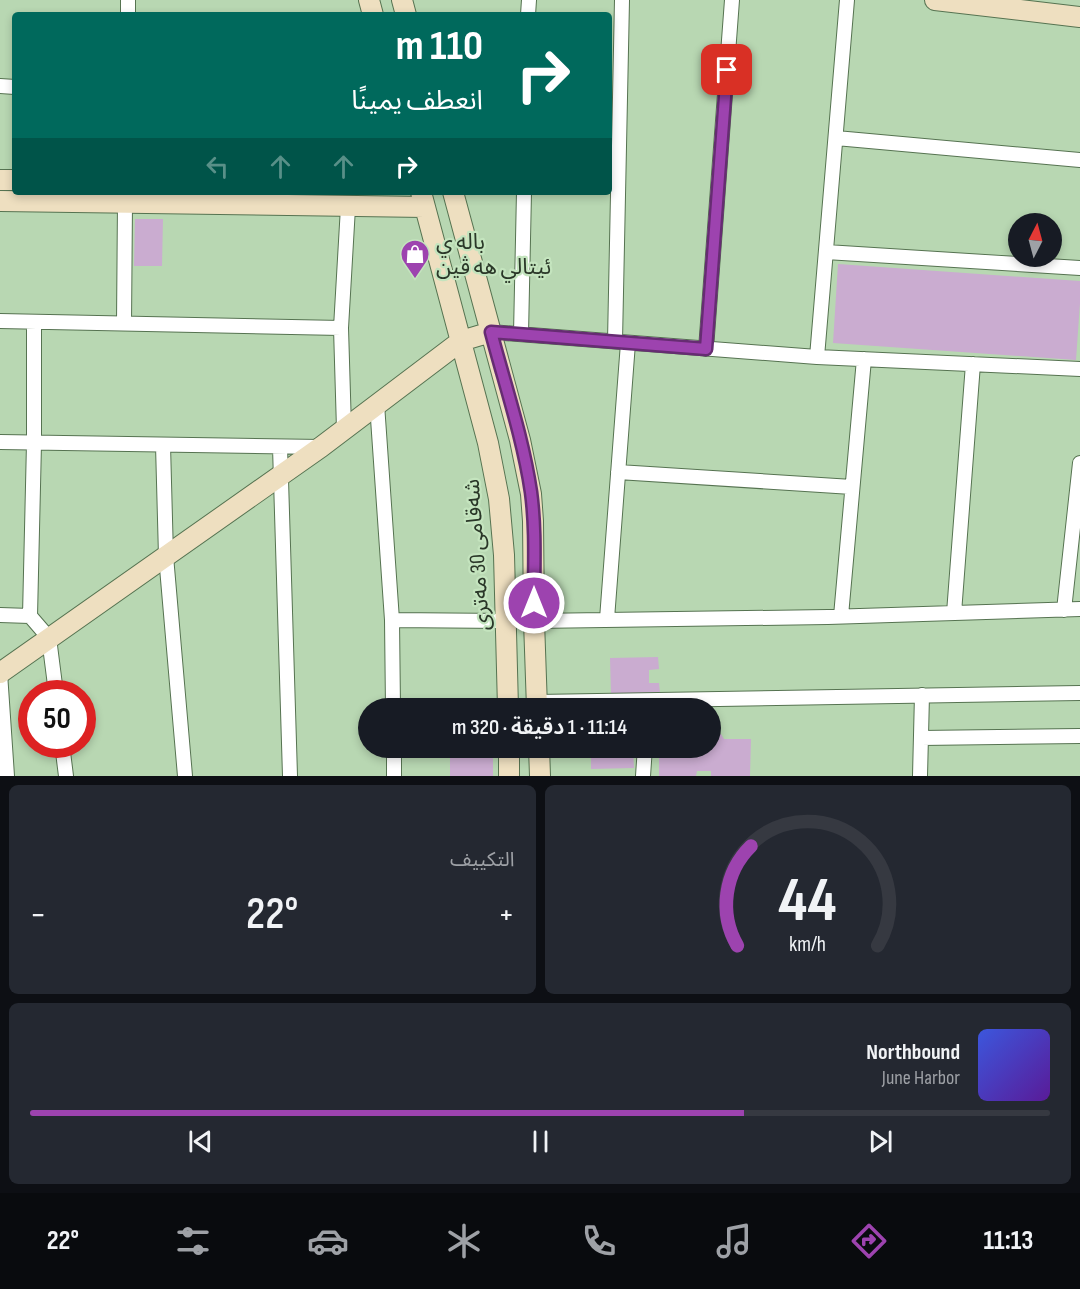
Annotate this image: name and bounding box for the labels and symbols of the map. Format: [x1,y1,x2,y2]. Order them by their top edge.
pin [701,44,752,95]
north arrow [1008,213,1062,267]
place label: باله ي ئيتالي هه ڤين [436,229,551,283]
shop icon: باله ي ئيتالي هه ڤين [399,238,431,280]
street label: شەقامی 30 مەتری [459,478,496,632]
position arrow [502,571,566,635]
speed limit sign: 50 [18,680,96,758]

